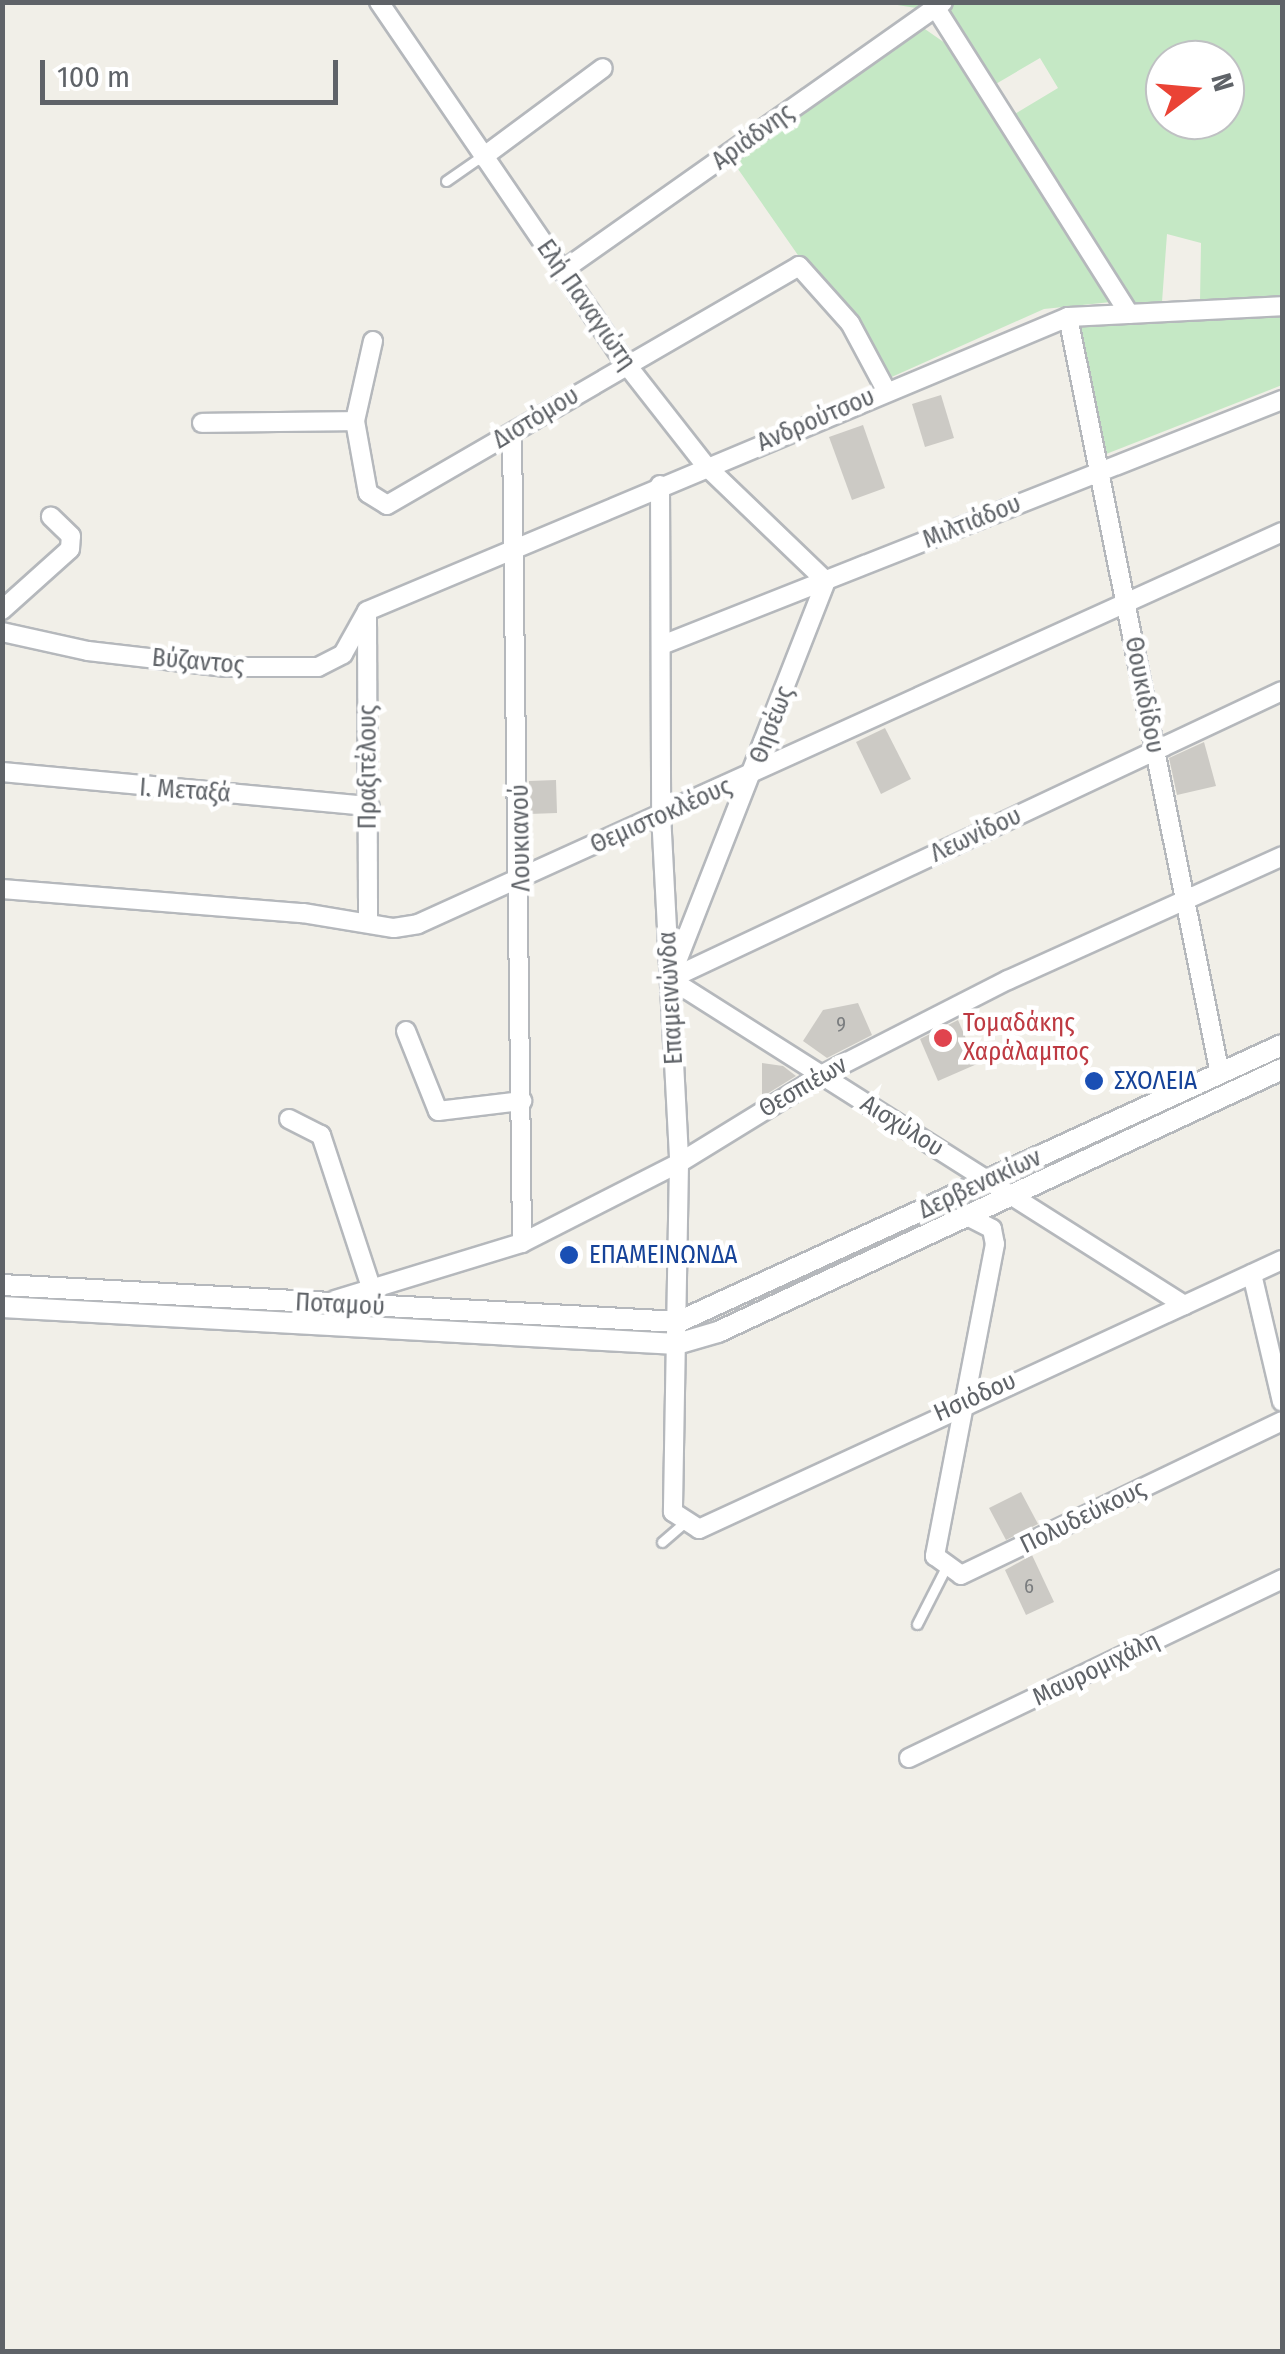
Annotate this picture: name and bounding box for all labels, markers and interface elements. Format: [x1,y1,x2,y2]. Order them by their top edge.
scale bar [45,40,342,102]
north arrow [1145,40,1245,140]
text: 100 m [57,59,130,95]
text: N [1204,70,1241,95]
street label: Αριάδνης [706,97,800,177]
street label: Ελή Παναγιώτη [530,234,642,376]
street label: Διστόμου [488,381,584,455]
street label: Ανδρούτσου [753,382,879,458]
street label: Μιλτιάδου [919,489,1025,555]
street label: Θουκιδίδου [1118,634,1170,756]
street label: Βύζαντος [151,643,245,681]
street label: Θησέως [744,682,800,768]
street label: Πραξιτέλους [353,705,383,829]
street label: Θεμιστοκλέους [586,772,736,860]
street label: Ι. Μεταξά [138,773,232,809]
street label: Λουκιανού [505,784,537,892]
street label: Λεωνίδου [926,801,1026,869]
street label: Επαμεινώνδα [653,931,689,1065]
place label: Τομαδάκης Χαράλαμπος [963,1009,1089,1068]
house number: 9 [836,1012,846,1036]
marker: Τομαδάκης Χαράλαμπος [932,1027,954,1049]
street label: Θεσπιέων [754,1050,852,1124]
place label: ΣΧΟΛΕΙΑ [1114,1066,1197,1096]
marker: ΣΧΟΛΕΙΑ [1083,1070,1105,1092]
street label: Αισχύλου [855,1089,949,1163]
street label: Δερβενακίων [914,1143,1046,1225]
place label: ΕΠΑΜΕΙΝΩΝΔΑ [589,1240,737,1270]
marker: ΕΠΑΜΕΙΝΩΝΔΑ [558,1244,580,1266]
street label: Ποταμού [294,1288,386,1322]
street label: Ησιόδου [929,1366,1021,1428]
street label: Πολυδεύκους [1015,1474,1151,1560]
house number: 6 [1024,1574,1034,1598]
street label: Μαυρομιχάλη [1028,1625,1164,1713]

